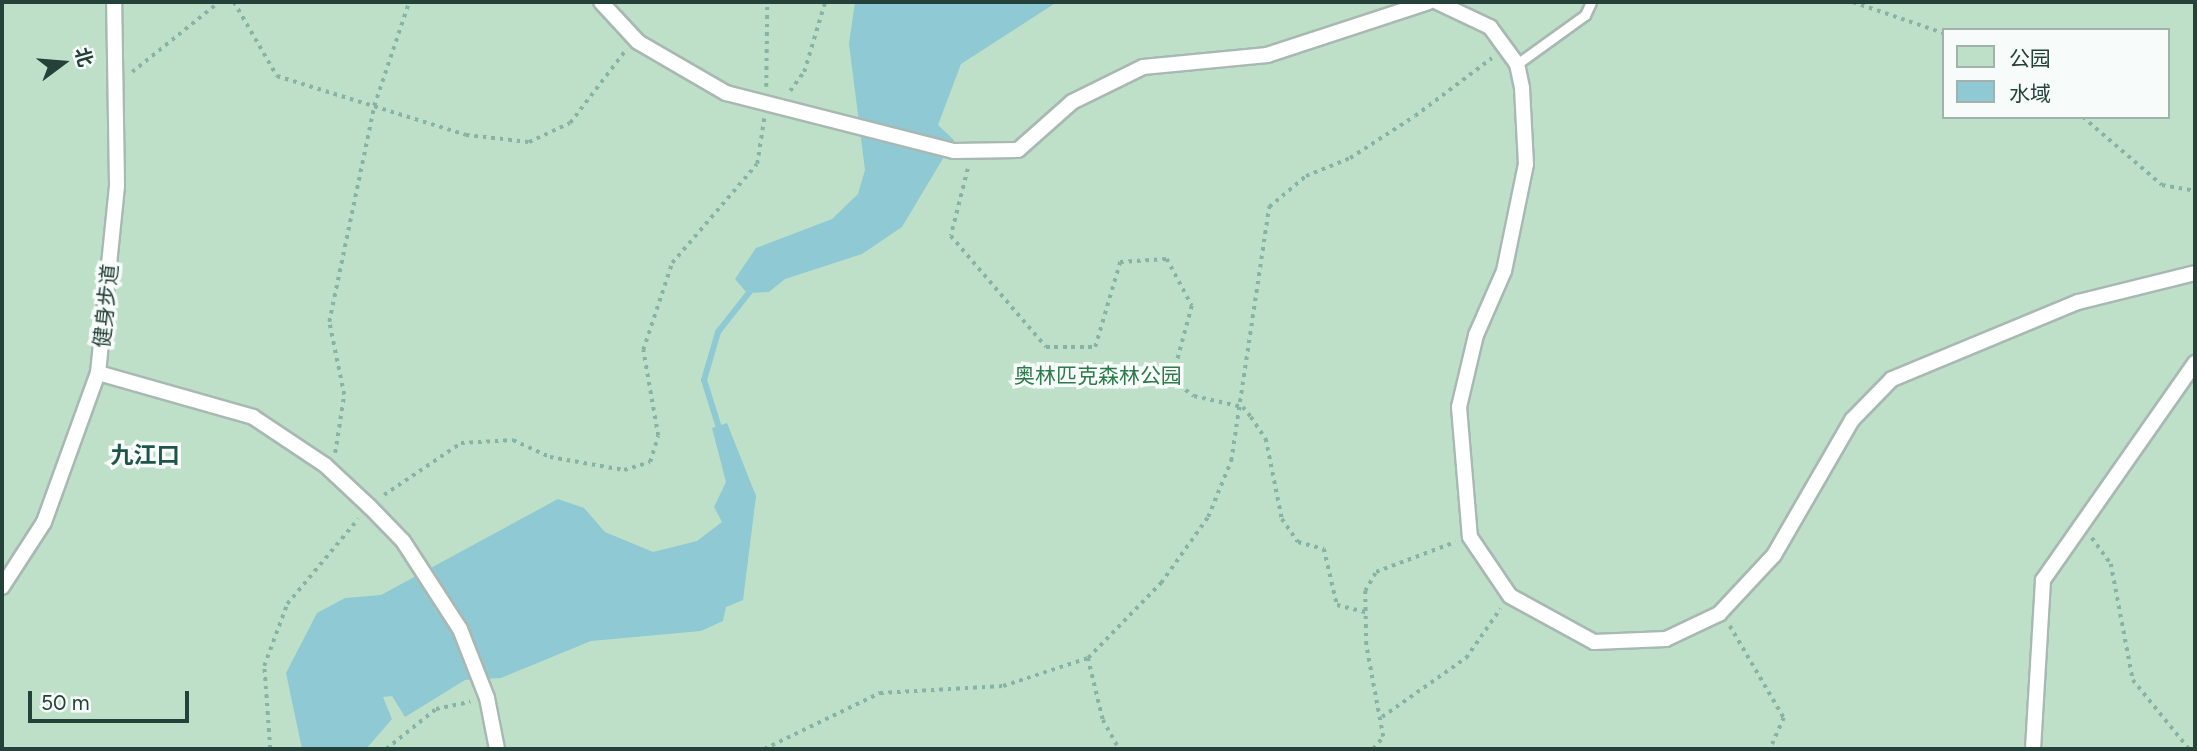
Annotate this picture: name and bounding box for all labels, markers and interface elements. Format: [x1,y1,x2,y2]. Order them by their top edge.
north arrow [28,28,98,98]
legend [1941,28,2169,119]
text: 北 [70,45,97,69]
text: 公园 [2009,46,2051,71]
text: 水域 [2009,81,2051,106]
street label: 健身步道 [89,263,123,349]
park label: 奥林匹克森林公园 [1014,363,1182,389]
district label: 九江口 [111,441,179,469]
scale bar [32,678,192,722]
text: 50 m [41,690,90,715]

